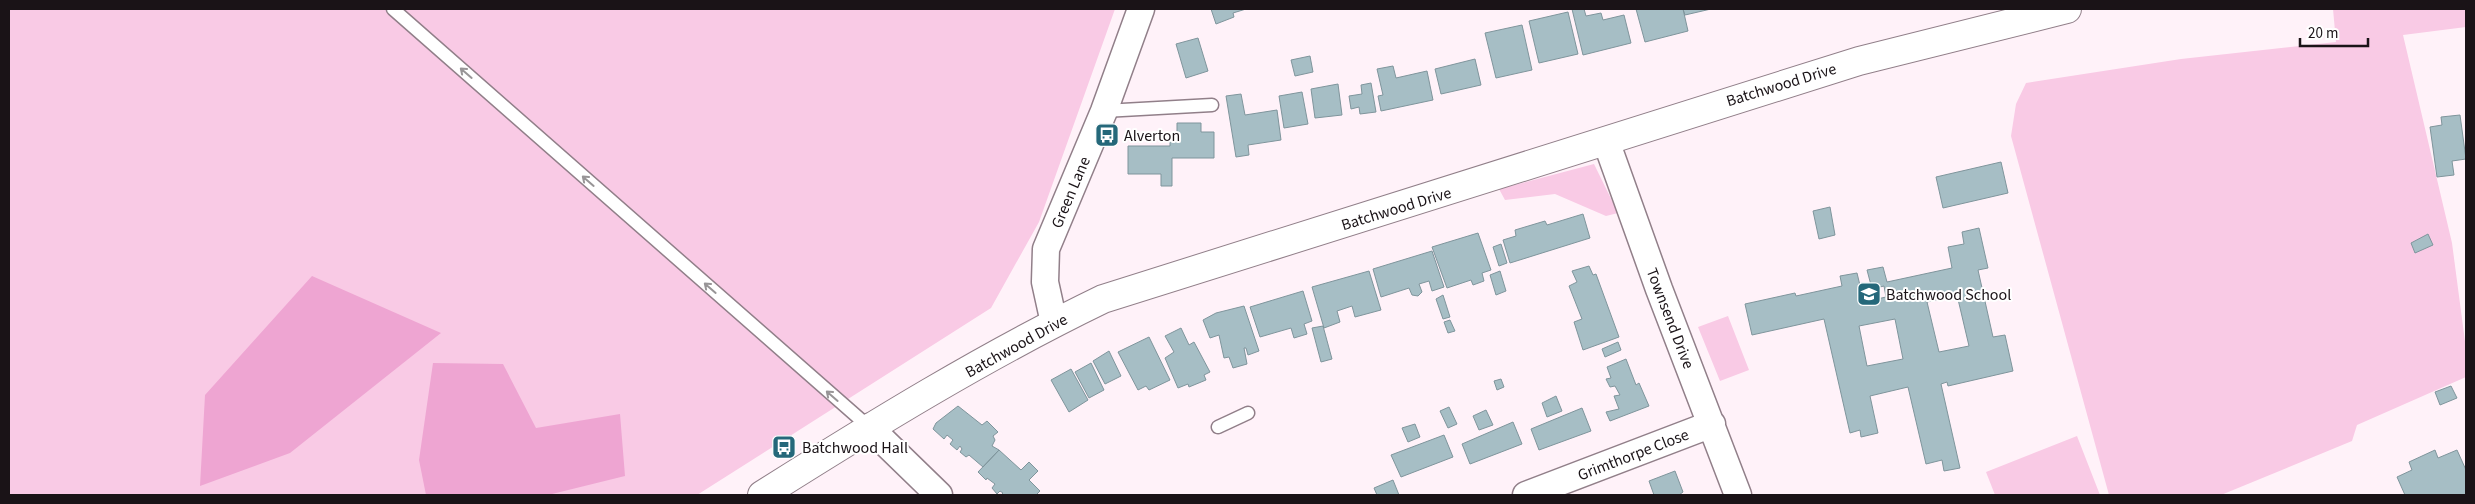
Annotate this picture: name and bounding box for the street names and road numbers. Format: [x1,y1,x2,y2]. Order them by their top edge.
street label: Batchwood Drive [1724,58,1839,112]
street label: Green Lane [1046,153,1096,231]
street label: Batchwood Drive [1339,182,1454,236]
street label: Townsend Drive [1641,265,1699,372]
street label: Batchwood Drive [961,309,1072,383]
street label: Grimthorpe Close [1575,424,1692,486]

